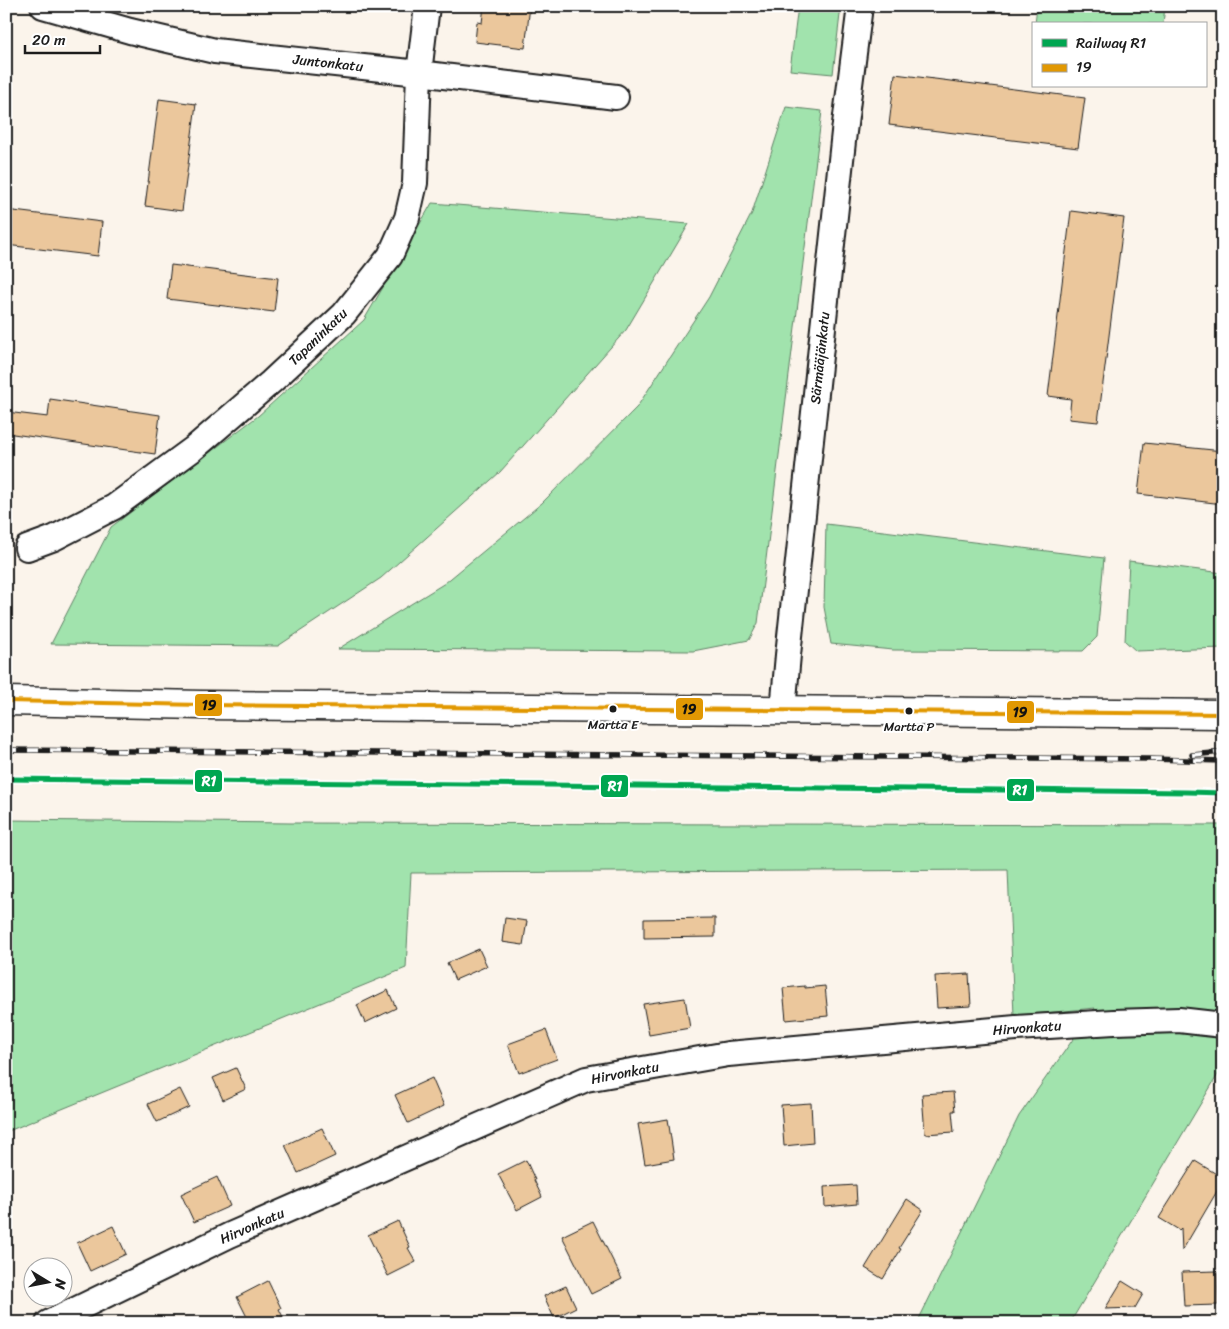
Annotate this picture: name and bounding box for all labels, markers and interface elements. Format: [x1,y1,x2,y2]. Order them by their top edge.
scale bar [25,22,100,54]
legend [1032,22,1206,88]
text: 20 m [32,27,66,53]
text: Railway R1 [1076,30,1146,56]
street label: Juntonkatu [291,47,365,79]
text: 19 [1076,54,1092,80]
street label: Tapaninkatu [282,302,354,372]
street label: Särmääjänkatu [803,310,837,405]
line badge: 19 [194,693,223,717]
text: 19 [202,693,217,718]
line badge: 19 [675,697,704,721]
text: 19 [682,697,697,722]
line badge: 19 [1006,700,1035,724]
text: 19 [1013,700,1028,725]
marker: Martta E [608,704,618,714]
marker: Martta P [904,706,914,716]
place label: Martta E [588,713,639,736]
place label: Martta P [884,715,935,738]
line badge: R1 [194,769,223,793]
text: R1 [201,769,216,794]
line badge: R1 [600,774,629,798]
text: R1 [607,774,622,799]
line badge: R1 [1006,778,1035,802]
text: R1 [1012,778,1027,803]
street label: Hirvonkatu [992,1013,1063,1043]
street label: Hirvonkatu [589,1054,662,1092]
street label: Hirvonkatu [215,1200,289,1251]
north arrow [22,1256,72,1306]
text: N [47,1276,74,1291]

